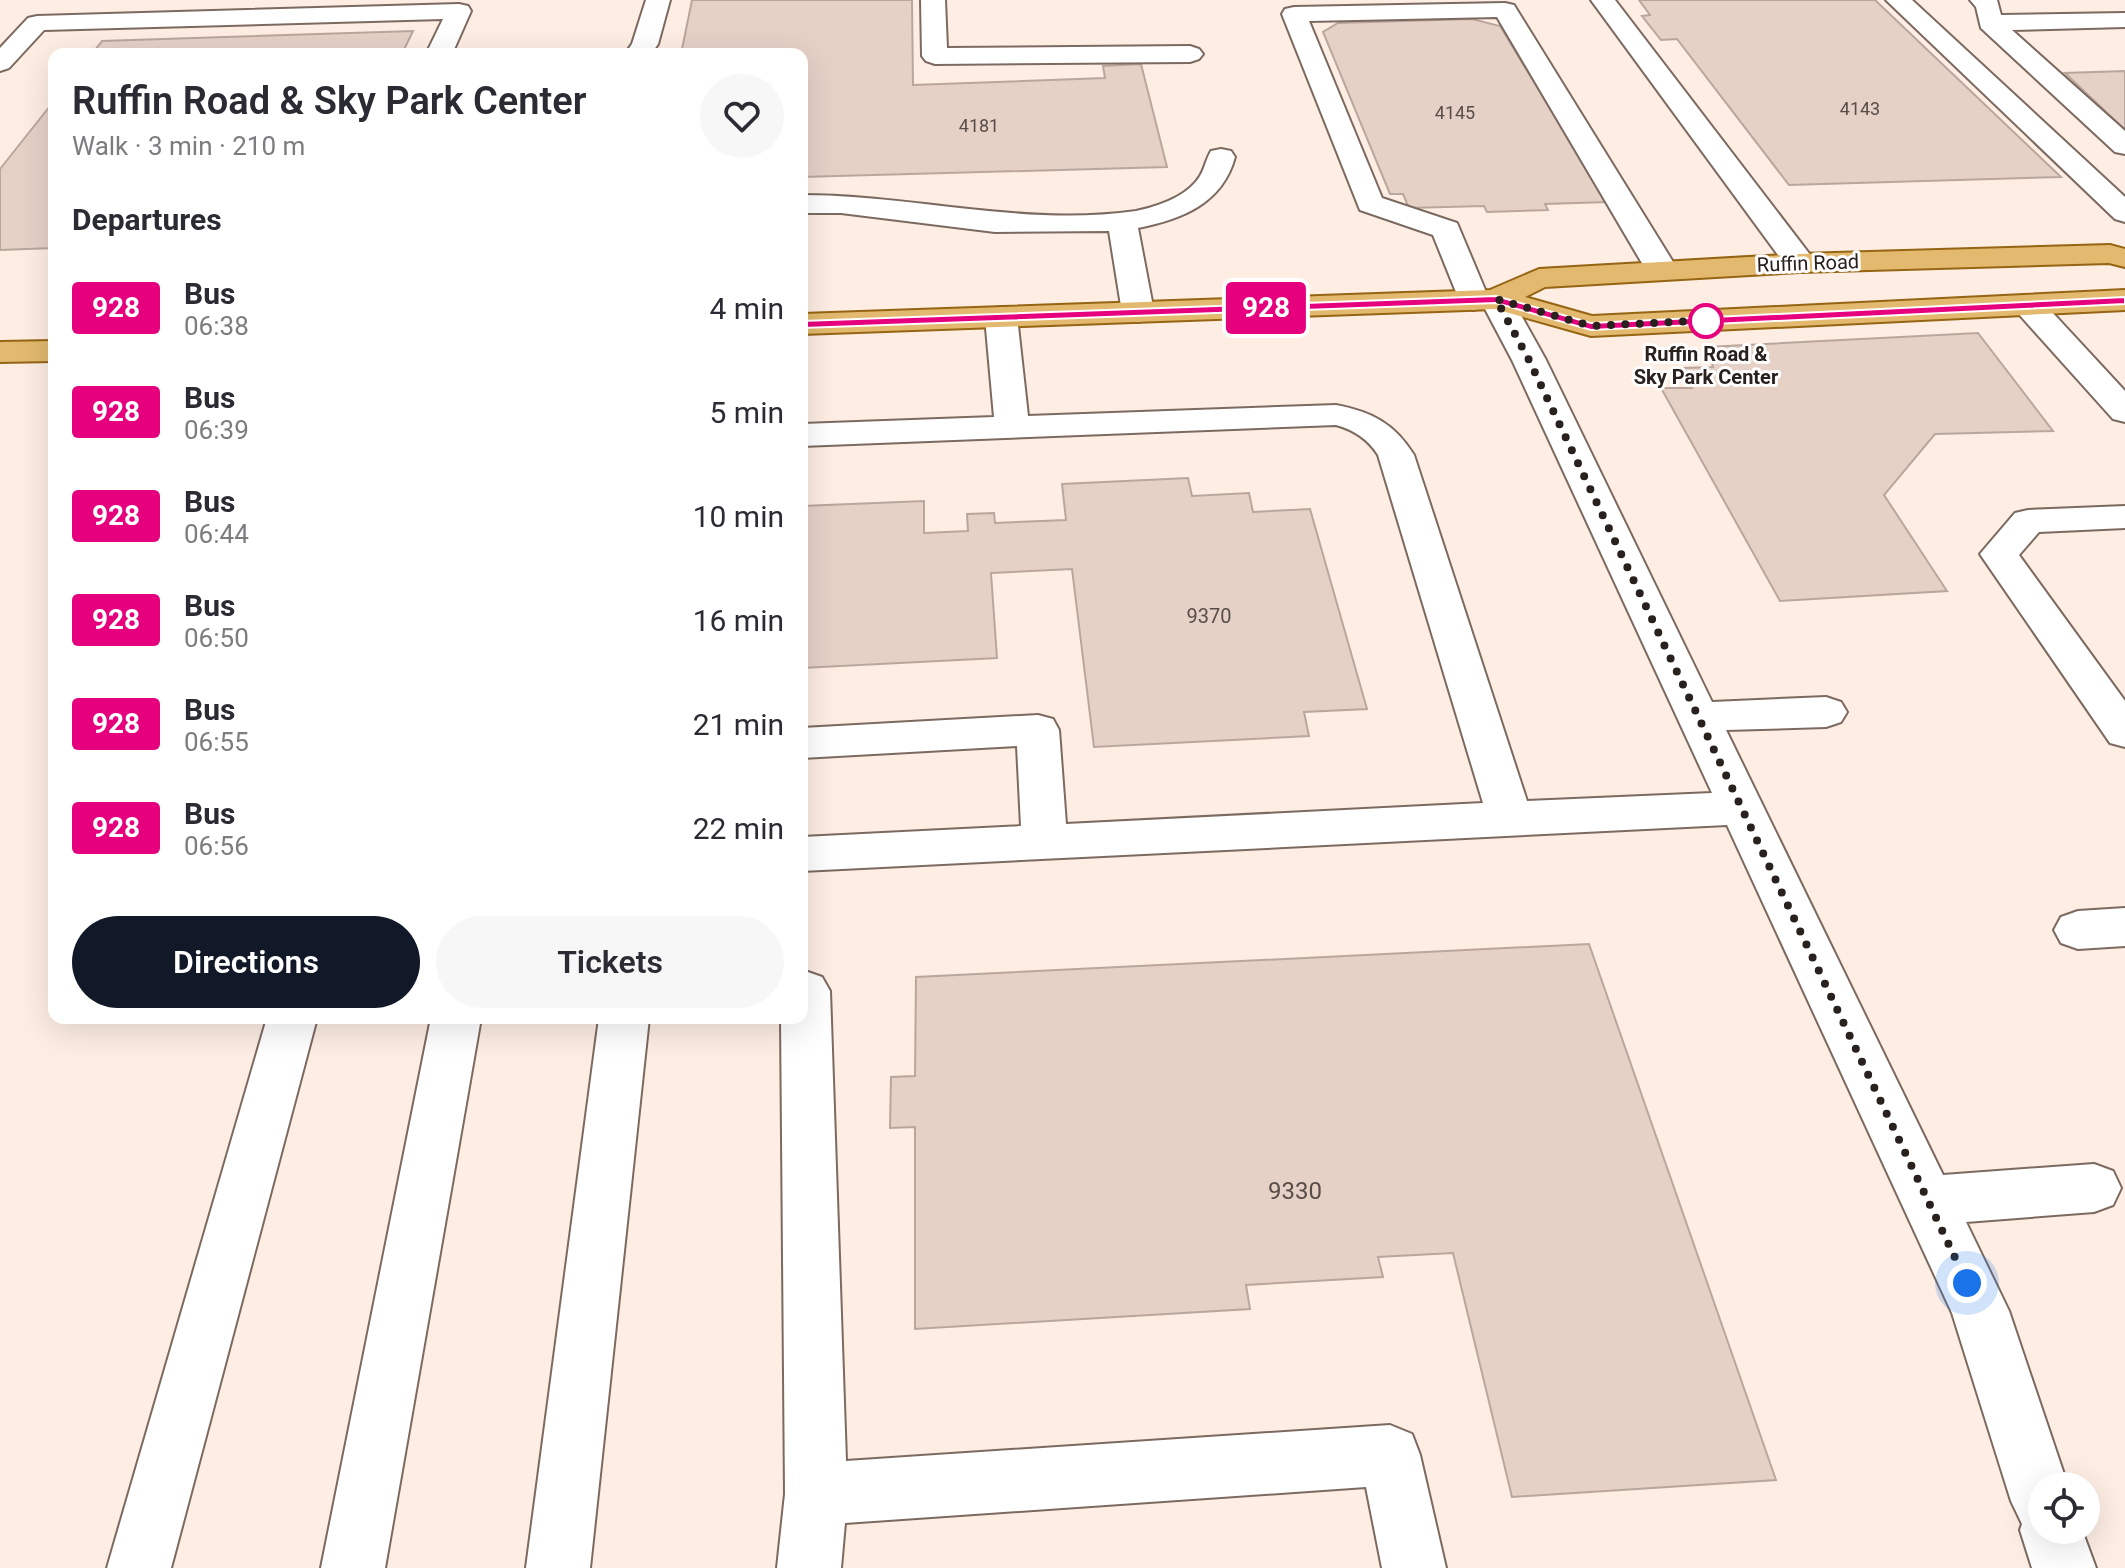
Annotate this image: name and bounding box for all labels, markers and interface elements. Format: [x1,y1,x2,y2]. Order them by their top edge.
button: heart [700,74,784,158]
text: Ruffin Road & Sky Park Center [72,79,586,123]
house number: 4143 [1840,98,1880,119]
house number: 4145 [1435,102,1475,123]
house number: 4181 [959,115,999,136]
text: Walk · 3 min · 210 m [72,131,305,161]
text: Departures [72,202,222,237]
street label: Ruffin Road [1756,249,1860,277]
text: Bus [184,276,235,311]
line badge: 928 [1220,282,1312,334]
text: 928 [92,291,140,324]
text: 4 min [710,291,784,326]
text: 928 [1242,291,1290,324]
marker: Ruffin Road & Sky Park Center [1689,304,1723,338]
text: 06:38 [184,311,249,341]
place label: Ruffin Road & Sky Park Center [1634,342,1779,389]
text: Bus [184,380,235,415]
text: 928 [92,395,140,428]
text: 5 min [710,395,784,430]
text: 06:39 [184,415,249,445]
text: Bus [184,484,235,519]
text: 928 [92,499,140,532]
text: 10 min [693,499,784,534]
text: 06:44 [184,519,249,549]
text: Bus [184,588,235,623]
text: 928 [92,603,140,636]
text: 16 min [693,603,784,638]
house number: 9370 [1187,604,1231,628]
text: 06:50 [184,623,249,653]
text: Bus [184,692,235,727]
text: 928 [92,707,140,740]
text: 21 min [693,707,784,742]
text: 06:55 [184,727,249,757]
text: Bus [184,796,235,831]
text: 928 [92,811,140,844]
text: 22 min [693,811,784,846]
text: 06:56 [184,831,249,861]
button: Directions [72,916,420,1008]
button: Tickets [436,916,784,1008]
house number: 9330 [1268,1177,1322,1205]
your location [1947,1263,1987,1303]
map controls [2028,1472,2100,1544]
button: locate [2028,1472,2100,1544]

